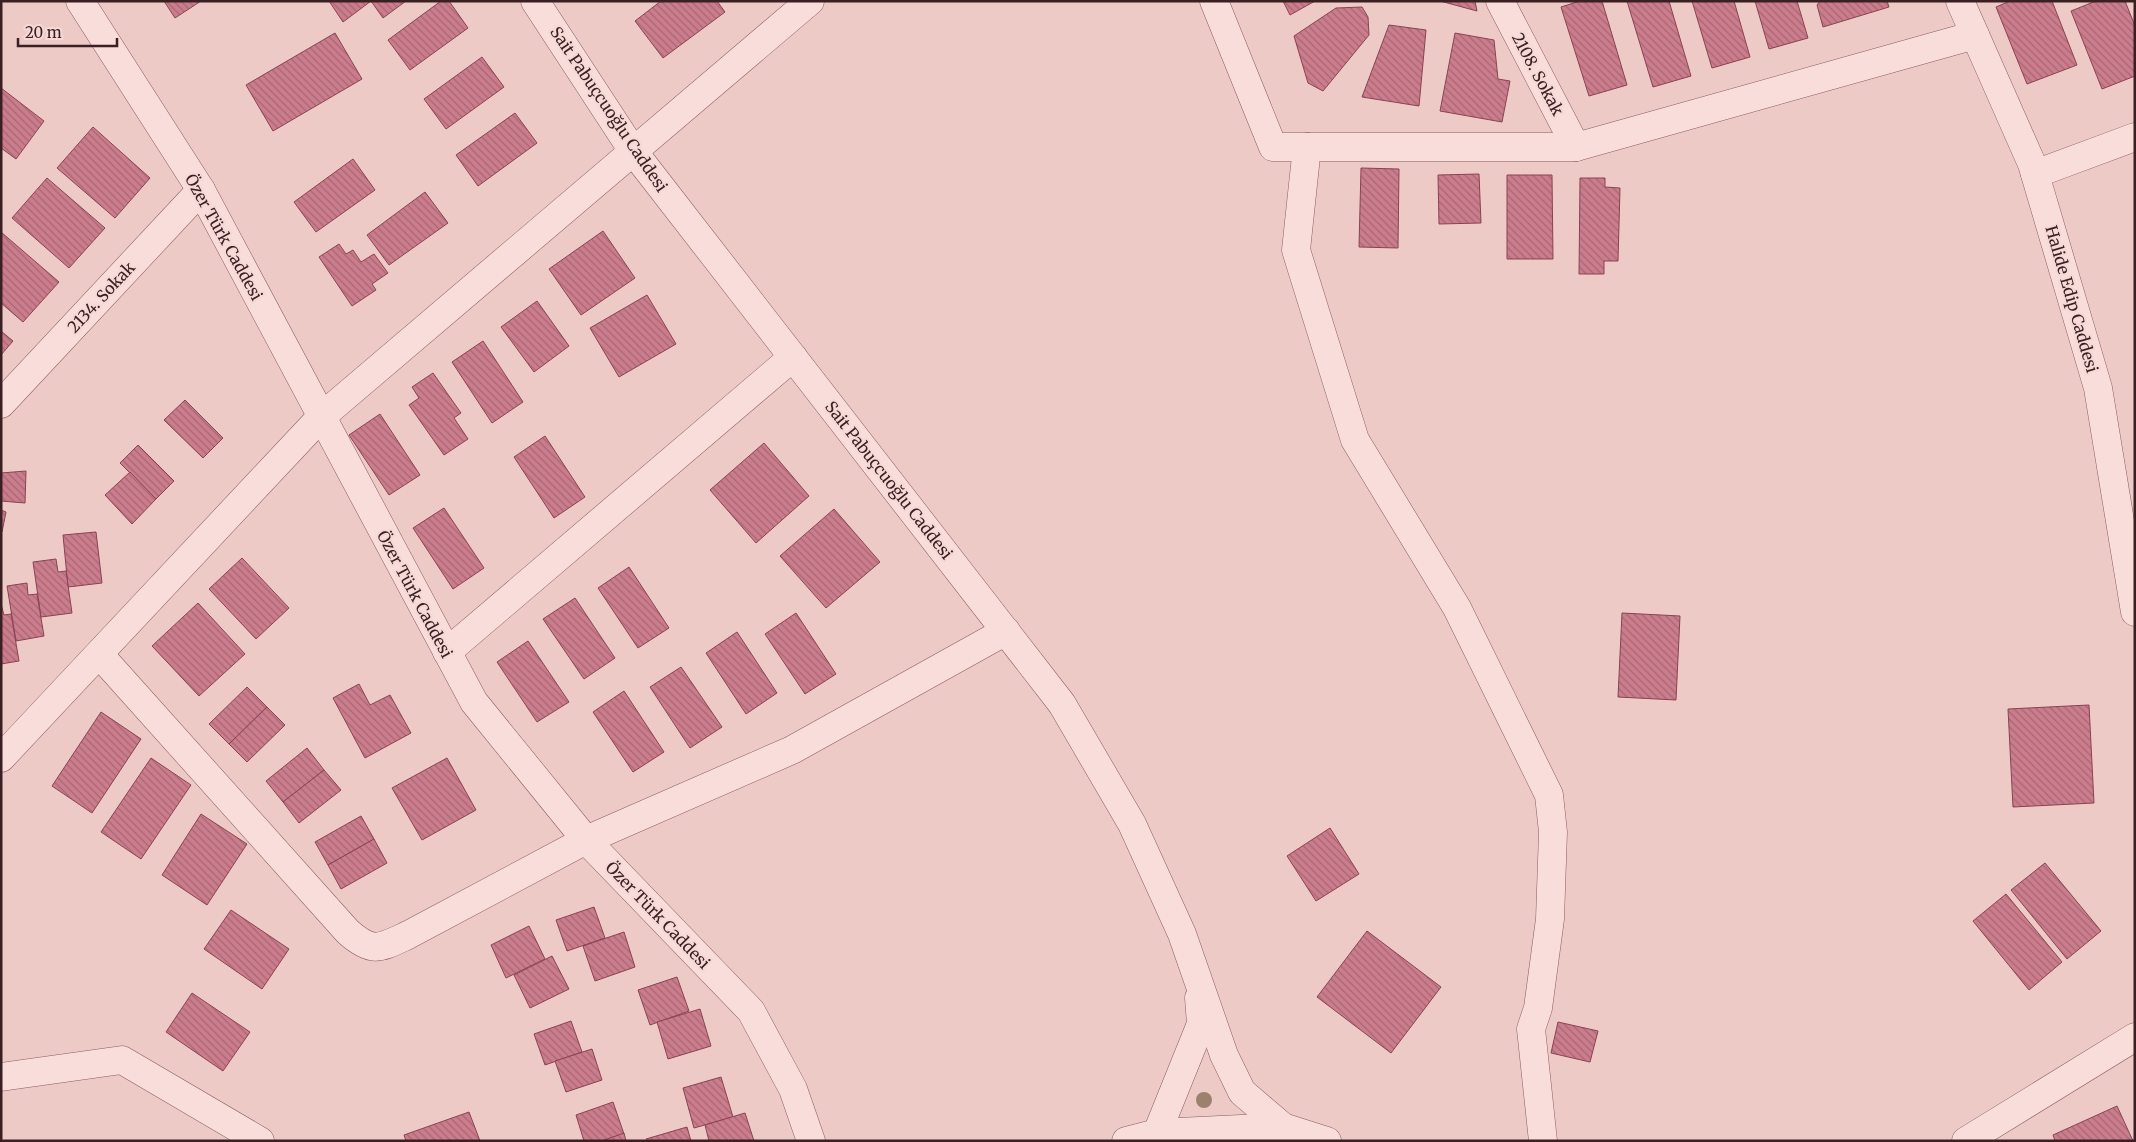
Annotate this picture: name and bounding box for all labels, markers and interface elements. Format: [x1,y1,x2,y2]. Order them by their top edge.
scale bar [18,15,116,47]
street label: Sait Pabuçcuoğlu Caddesi [546,22,672,196]
text: 20 m [25,23,62,42]
street label: 2108. Sokak [1508,29,1569,119]
street label: Özer Türk Caddesi [181,170,267,304]
street label: Halide Edip Caddesi [2041,223,2103,375]
street label: 2134. Sokak [63,257,140,337]
street label: Sait Pabuçcuoğlu Caddesi [821,397,957,563]
street label: Özer Türk Caddesi [373,527,457,661]
street label: Özer Türk Caddesi [602,857,714,973]

